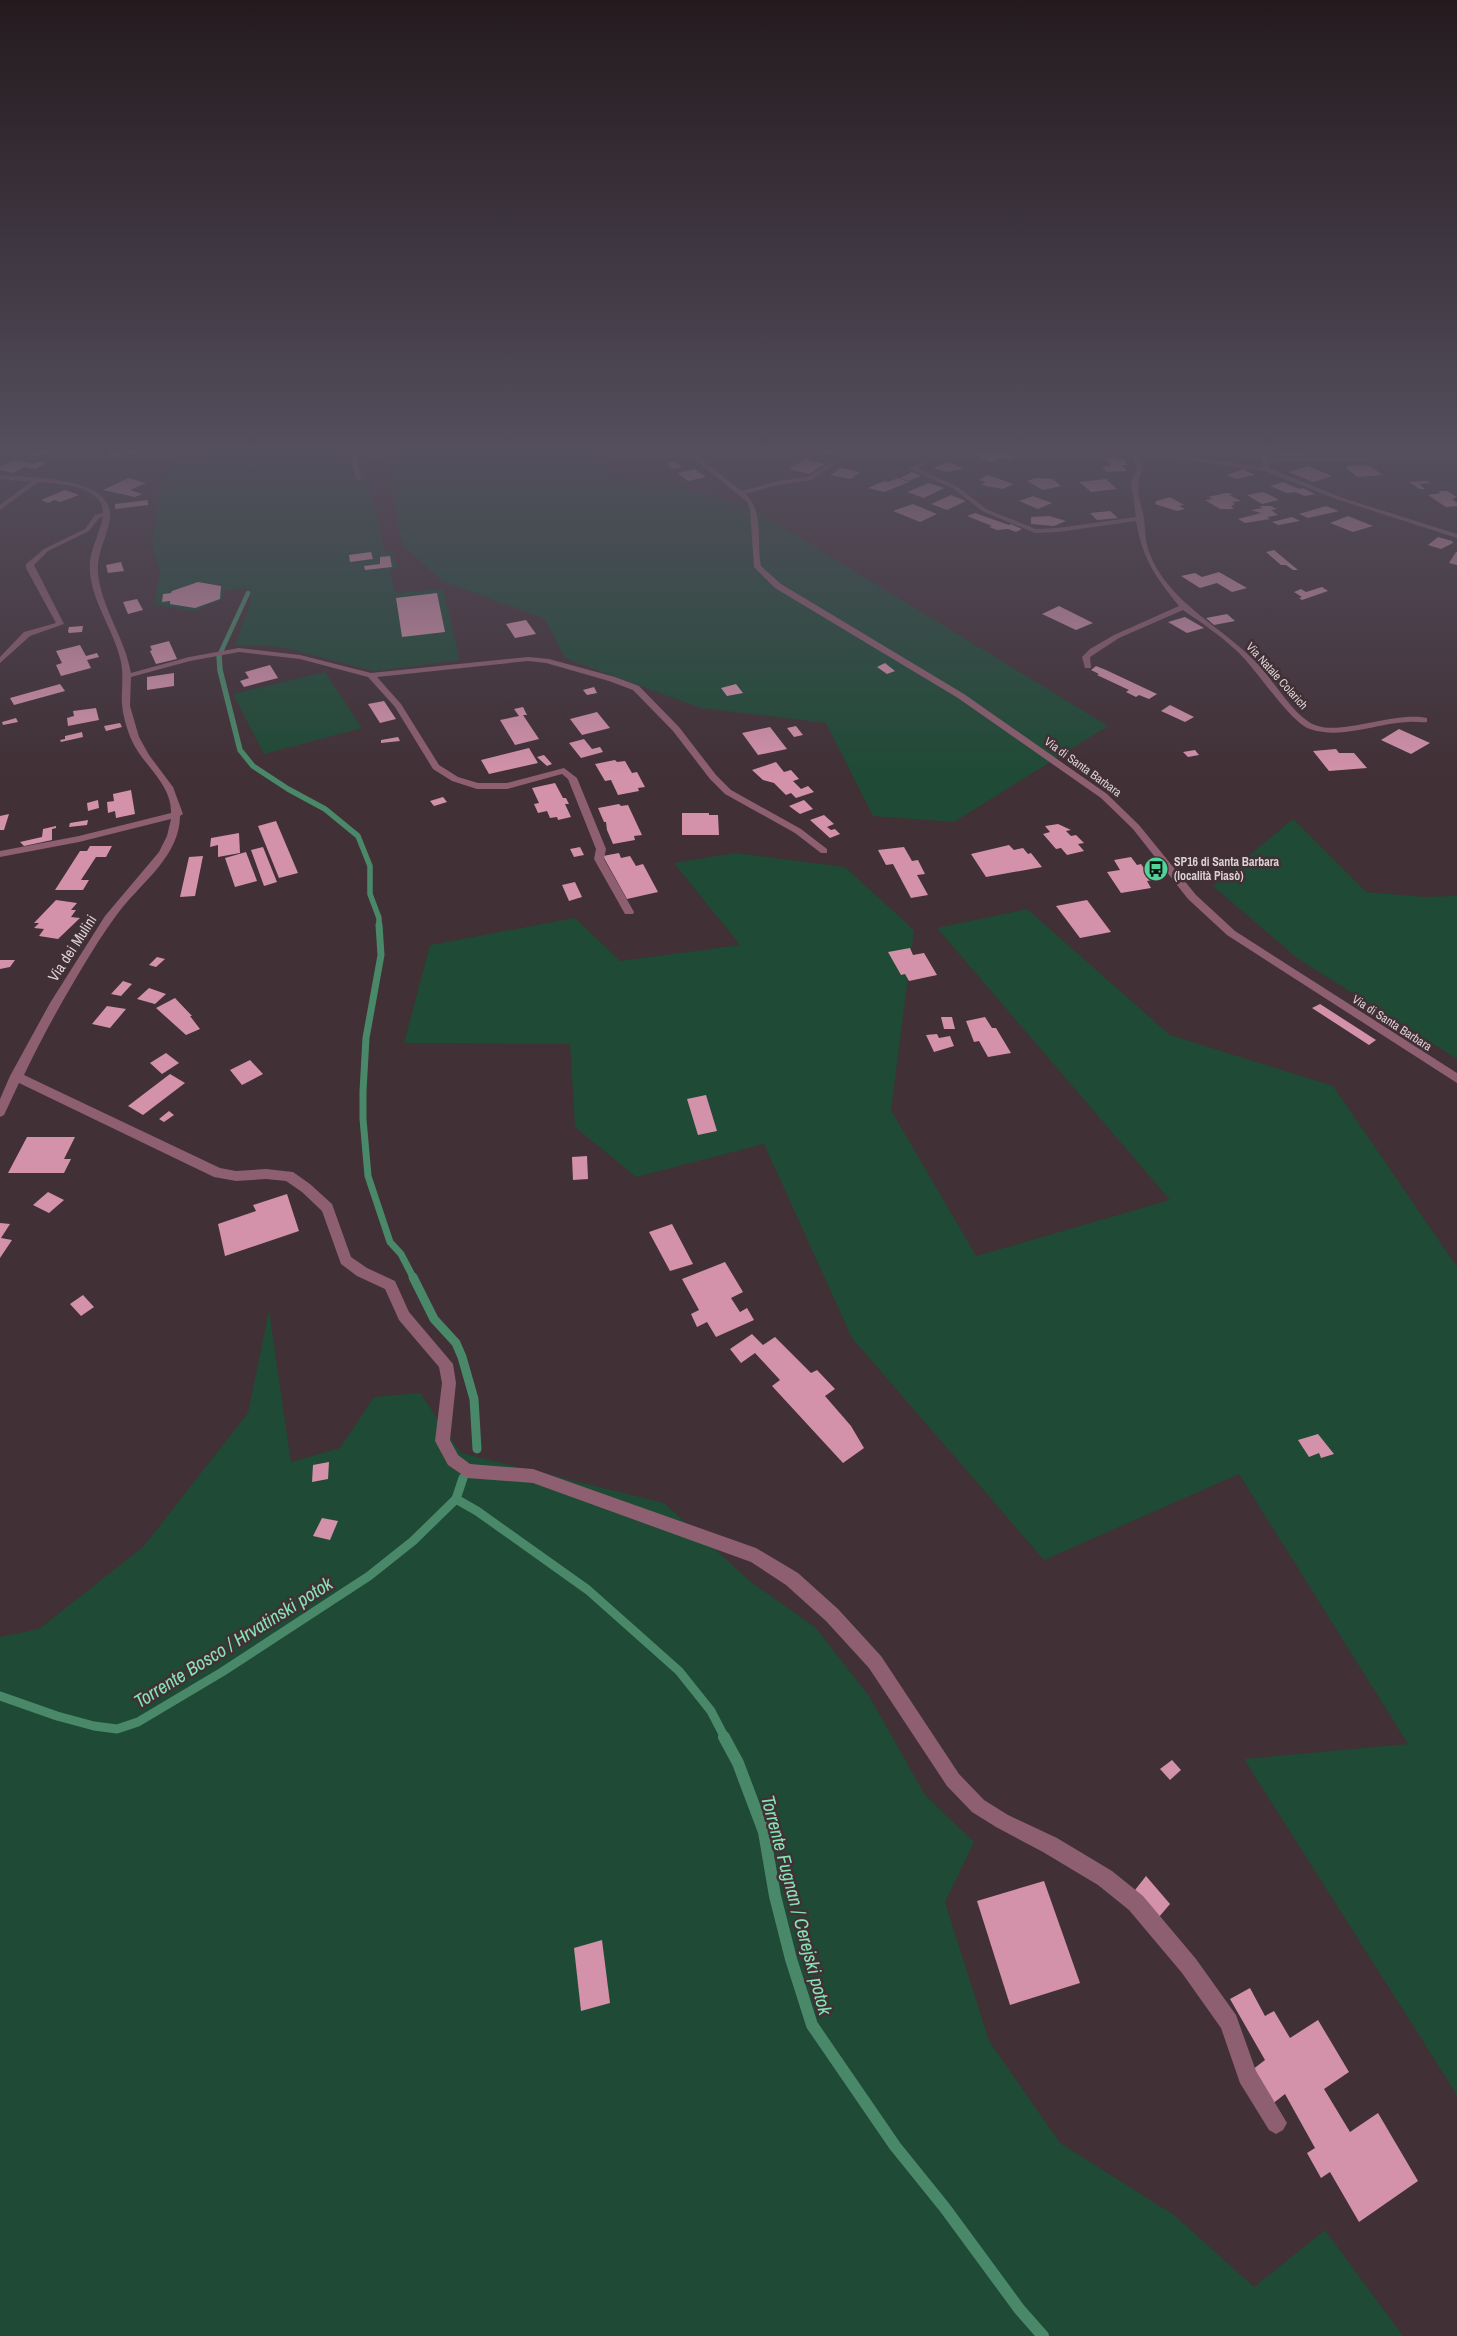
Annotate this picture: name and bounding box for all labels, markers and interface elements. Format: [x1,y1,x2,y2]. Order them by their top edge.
street label: Via Natale Colarich [1243,639,1311,713]
street label: Via di Santa Barbara [1041,734,1125,801]
place label: SP16 di Santa Barbara (località Piasò) [1174,854,1280,884]
bus stop icon: SP16 di Santa Barbara (località Piasò) [1143,856,1169,882]
street label: Via dei Mulini [43,911,101,985]
street label: Via di Santa Barbara [1349,991,1435,1055]
water label: Torrente Bosco / Hrvatinski potok [129,1569,338,1714]
water label: Torrente Fugnan / Cerejski potok [755,1792,839,2019]

